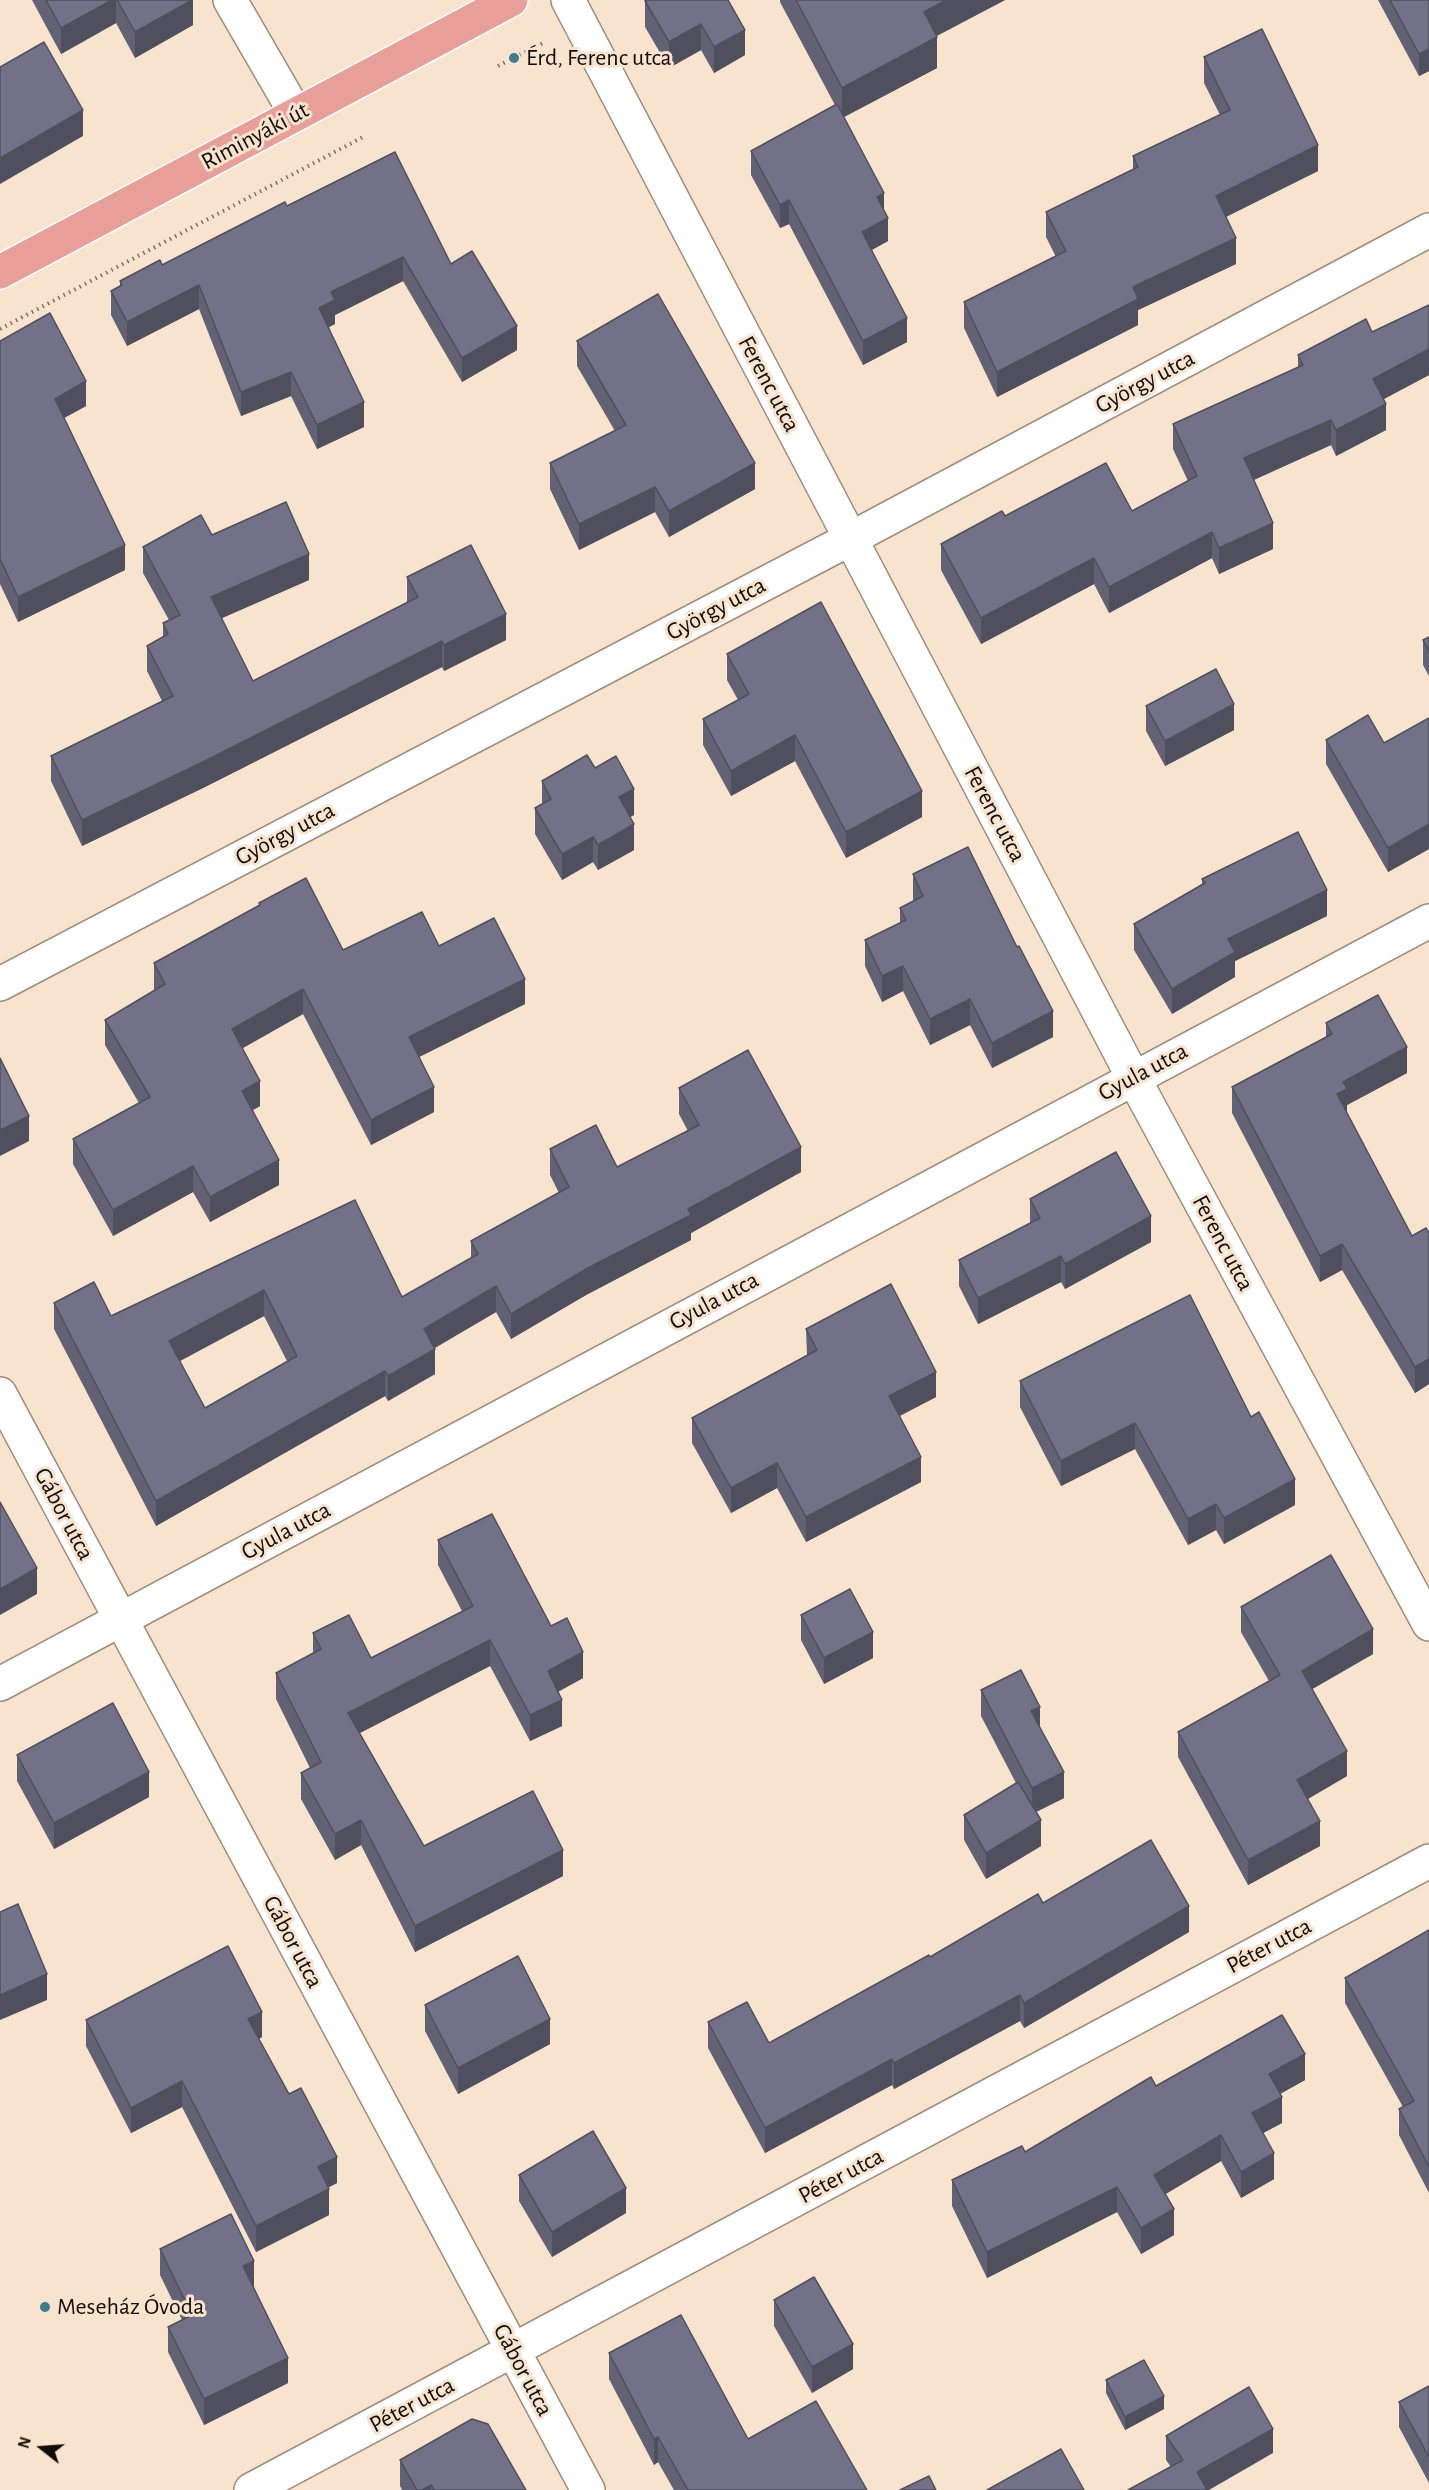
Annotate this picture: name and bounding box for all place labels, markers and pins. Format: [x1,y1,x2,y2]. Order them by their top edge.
place label: Érd, Ferenc utca [526,44,672,72]
marker: Érd, Ferenc utca [507,51,521,65]
place label: Meseház Óvoda [57,2293,204,2321]
marker: Meseház Óvoda [38,2300,52,2314]

